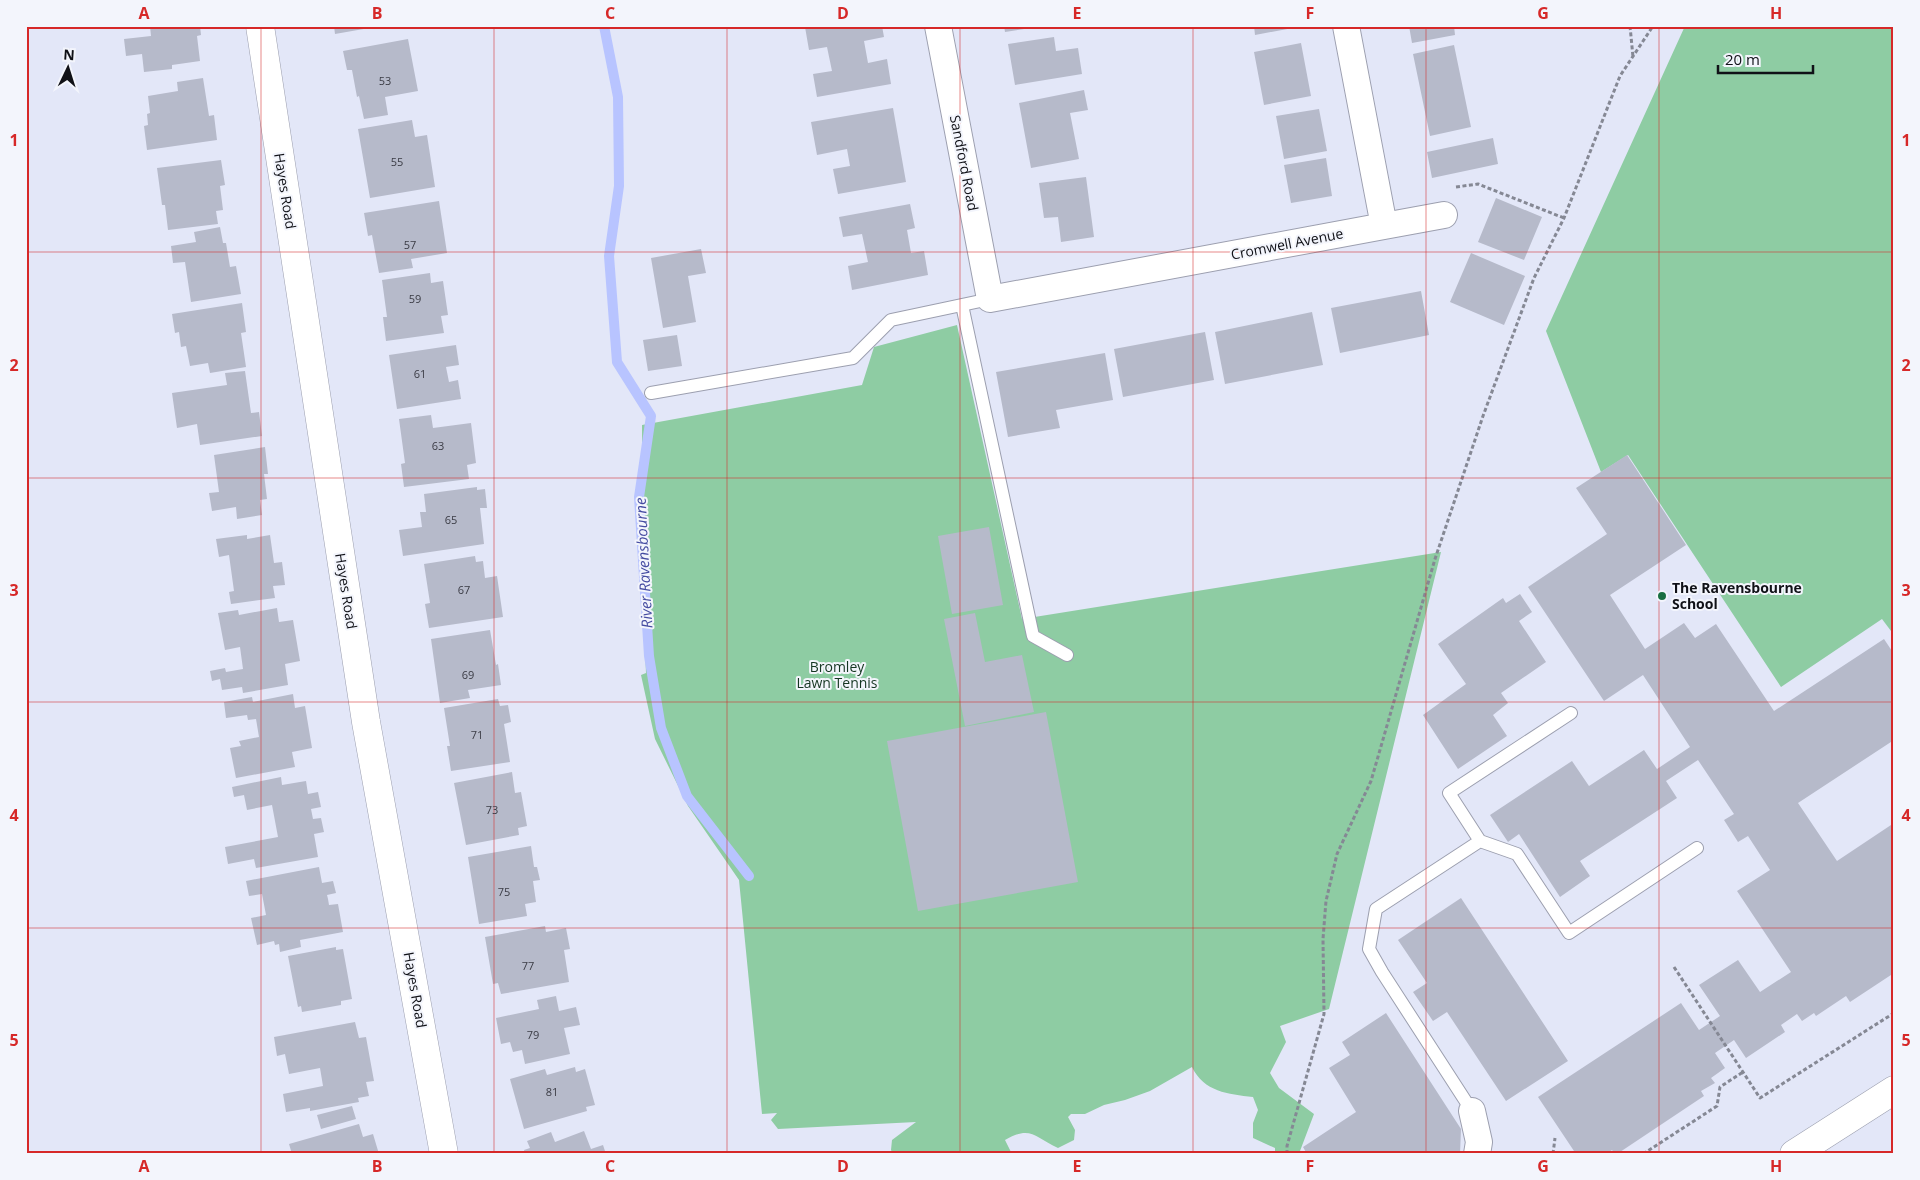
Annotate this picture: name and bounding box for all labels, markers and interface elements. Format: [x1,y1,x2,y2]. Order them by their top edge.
text: A [138,2,150,24]
text: B [372,2,382,24]
text: C [605,2,615,24]
text: D [837,2,849,24]
text: E [1073,2,1082,24]
text: F [1306,2,1314,24]
text: G [1537,2,1549,24]
text: H [1770,2,1782,24]
north arrow [42,42,92,92]
scale bar [1718,42,1812,74]
text: N [63,45,75,64]
text: 20 m [1725,49,1760,69]
house number: 53 [379,73,391,88]
street label: Sandford Road [946,113,983,212]
text: 1 [9,129,19,151]
text: 1 [1901,129,1911,151]
street label: Hayes Road [270,152,301,230]
house number: 55 [391,154,403,169]
street label: Cromwell Avenue [1229,223,1345,264]
house number: 57 [404,237,416,252]
house number: 59 [409,291,421,306]
text: 2 [9,354,19,376]
text: 2 [1901,354,1911,376]
house number: 61 [414,366,426,381]
house number: 63 [432,438,444,453]
water label: River Ravensbourne [630,497,656,629]
house number: 65 [445,512,457,527]
street label: Hayes Road [331,552,362,630]
place label: The Ravensbourne School [1672,578,1802,613]
text: 3 [9,579,19,601]
text: 3 [1901,579,1911,601]
house number: 67 [458,582,470,597]
marker: The Ravensbourne School [1656,590,1668,602]
park label: Bromley Lawn Tennis [796,657,878,692]
house number: 69 [462,667,474,682]
house number: 71 [471,727,483,742]
house number: 73 [486,802,498,817]
text: 4 [9,804,19,826]
text: 4 [1901,804,1911,826]
house number: 75 [498,884,510,899]
street label: Hayes Road [399,950,432,1029]
house number: 77 [522,958,534,973]
house number: 79 [527,1027,539,1042]
text: 5 [9,1029,19,1051]
text: 5 [1901,1029,1911,1051]
house number: 81 [546,1084,558,1099]
text: A [138,1155,150,1177]
text: B [372,1155,382,1177]
text: C [605,1155,615,1177]
text: D [837,1155,849,1177]
text: E [1073,1155,1082,1177]
text: F [1306,1155,1314,1177]
text: G [1537,1155,1549,1177]
text: H [1770,1155,1782,1177]

